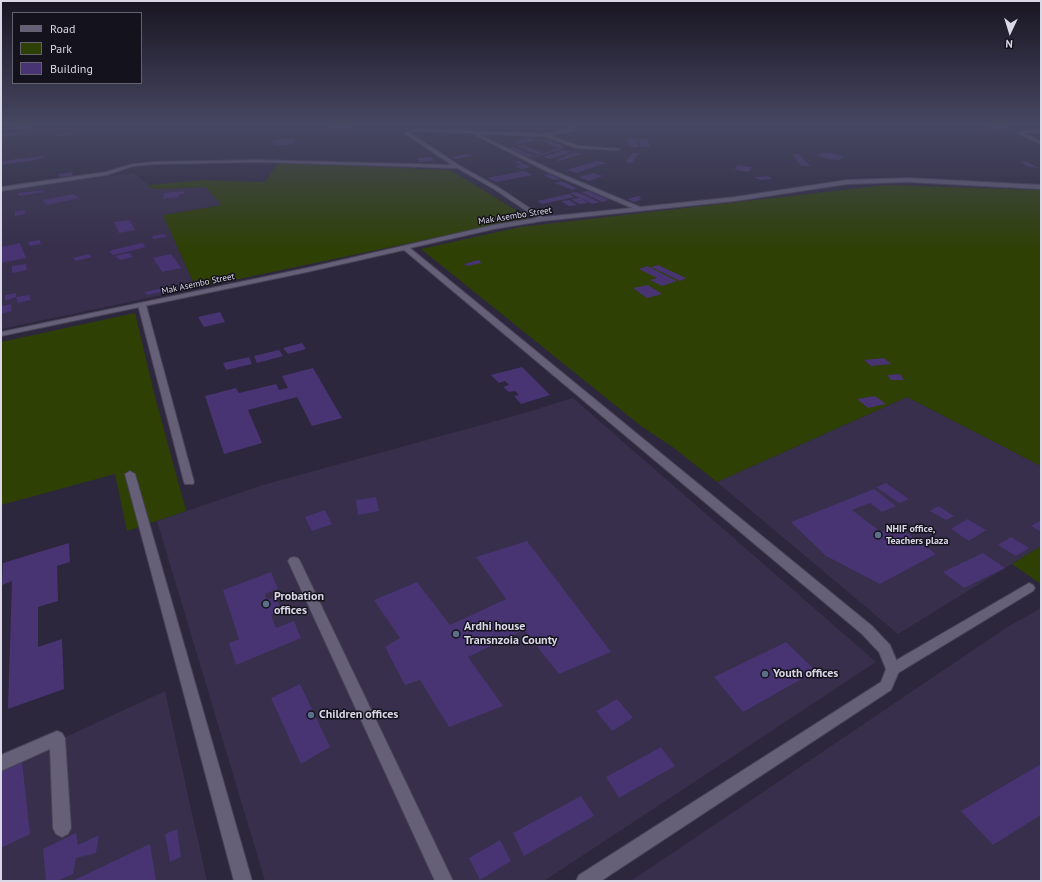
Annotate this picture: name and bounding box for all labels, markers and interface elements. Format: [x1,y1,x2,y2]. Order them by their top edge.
legend [12,12,142,84]
north arrow [990,12,1030,52]
text: Road [50,21,75,36]
text: N [1005,37,1013,51]
text: Park [50,41,72,56]
text: Building [50,61,93,76]
street label: Mak Asembo Street [477,205,553,227]
street label: Mak Asembo Street [161,271,235,297]
place label: NHIF office, Teachers plaza [886,523,948,546]
marker: NHIF office, Teachers plaza [873,530,883,540]
place label: Probation offices [274,590,324,618]
marker: Probation offices [261,599,271,609]
place label: Ardhi house Transnzoia County [464,620,557,648]
marker: Ardhi house Transnzoia County [451,629,461,639]
place label: Youth offices [773,667,838,681]
marker: Youth offices [760,669,770,679]
place label: Children offices [319,708,398,722]
marker: Children offices [306,710,316,720]

